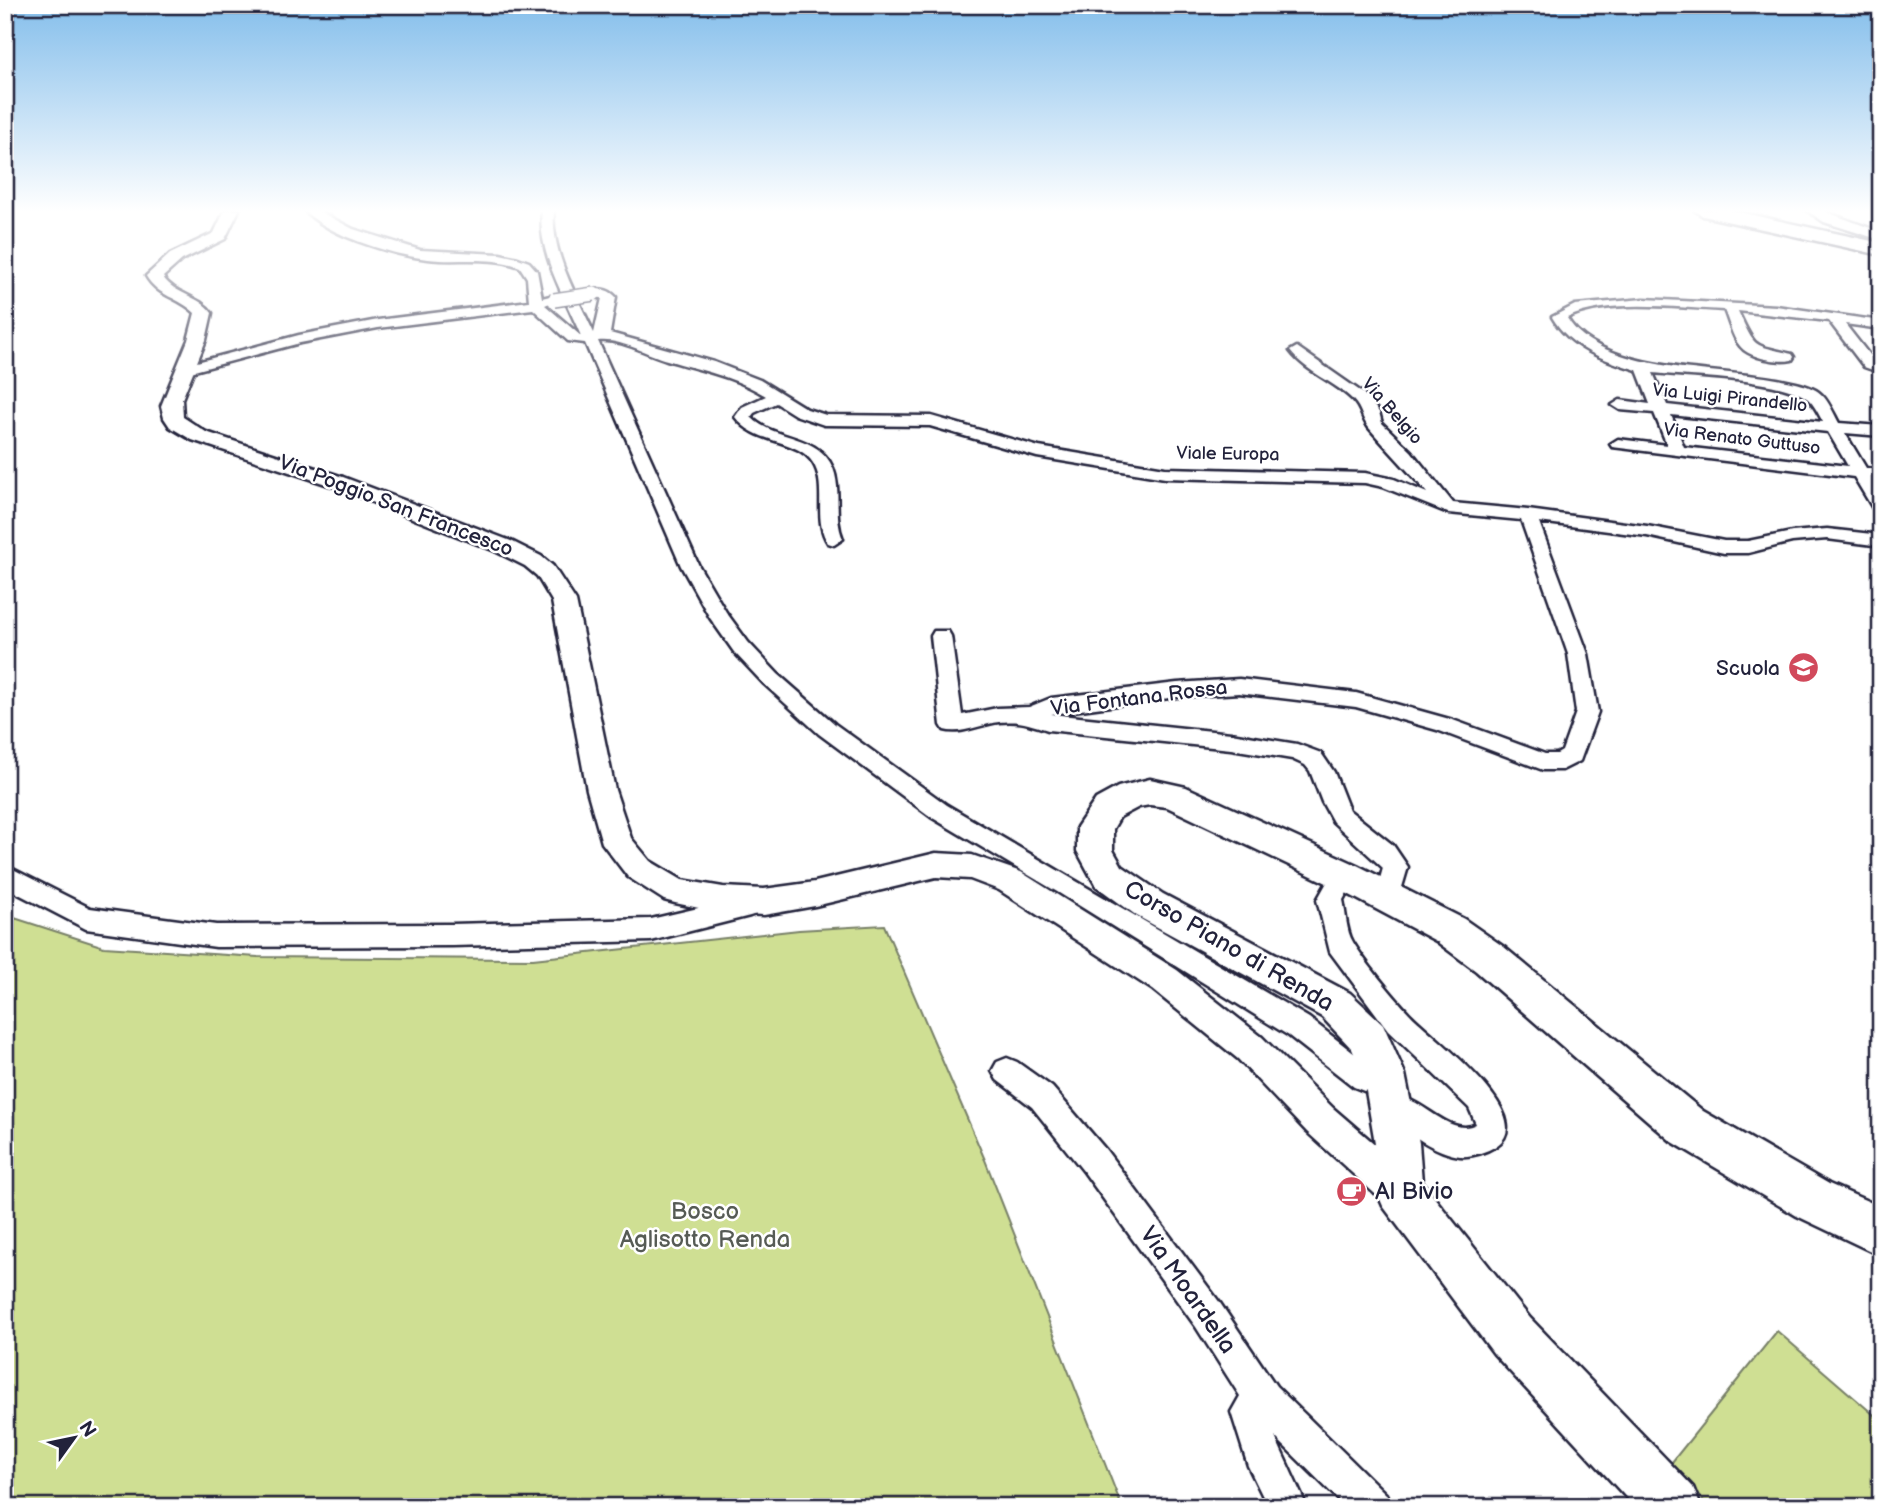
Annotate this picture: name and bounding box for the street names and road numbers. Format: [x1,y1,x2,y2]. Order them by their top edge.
street label: Via Belgio [1357,373,1427,449]
street label: Via Luigi Pirandello [1652,379,1808,417]
street label: Via Renato Guttuso [1662,419,1822,459]
street label: Viale Europa [1176,443,1280,465]
street label: Via Poggio San Francesco [275,450,517,562]
street label: Via Fontana Rossa [1049,675,1229,721]
street label: Corso Piano di Renda [1119,874,1339,1018]
street label: Via Moardella [1133,1221,1243,1359]

